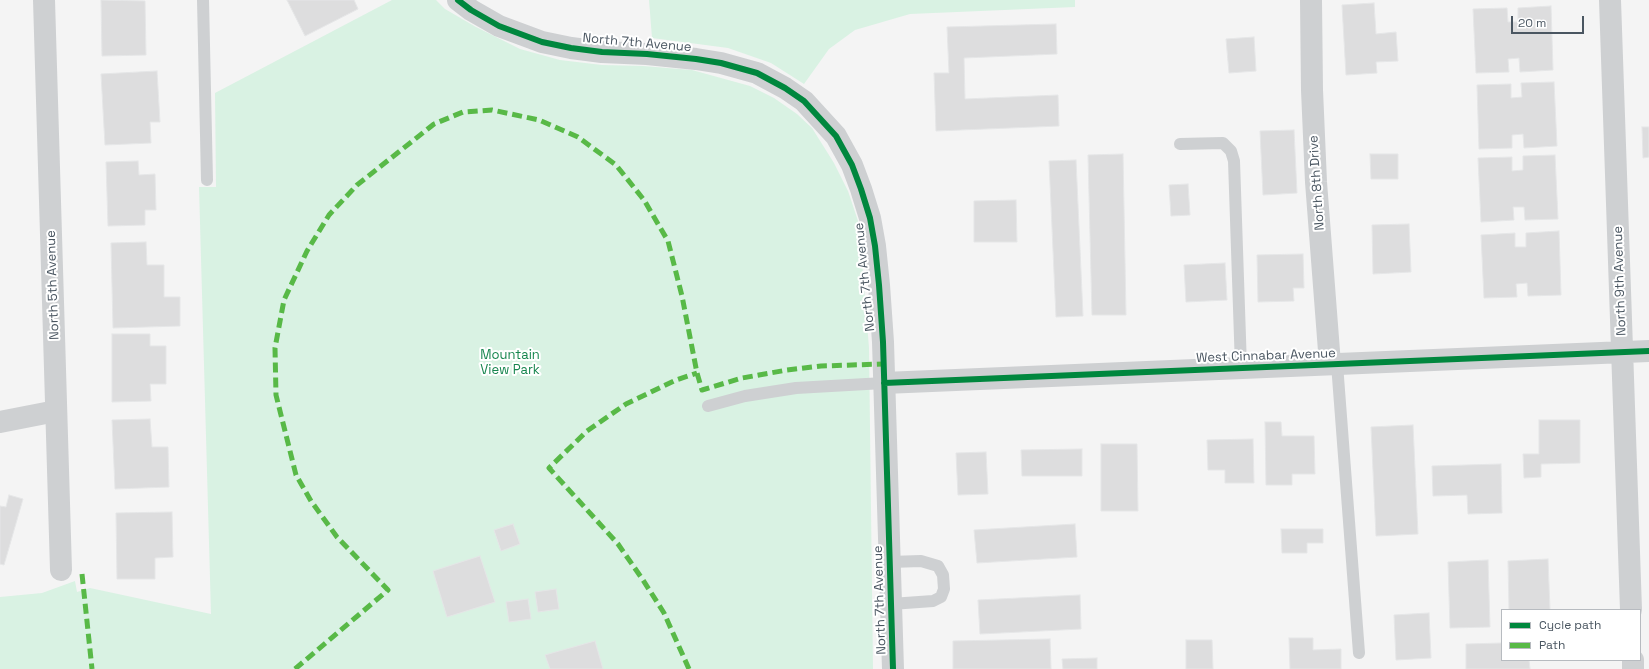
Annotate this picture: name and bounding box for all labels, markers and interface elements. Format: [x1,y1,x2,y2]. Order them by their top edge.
scale bar [1513,8,1586,34]
text: 20 m [1518,15,1546,31]
street label: North 7th Avenue [582,30,692,56]
street label: North 8th Drive [1306,135,1328,231]
street label: North 7th Avenue [852,222,878,332]
street label: North 9th Avenue [1610,226,1630,336]
street label: North 5th Avenue [43,230,63,340]
street label: West Cinnabar Avenue [1196,346,1336,366]
park label: Mountain View Park [480,347,540,378]
street label: North 7th Avenue [870,545,890,655]
legend [1501,609,1641,661]
text: Cycle path [1539,617,1601,633]
text: Path [1539,637,1565,653]

